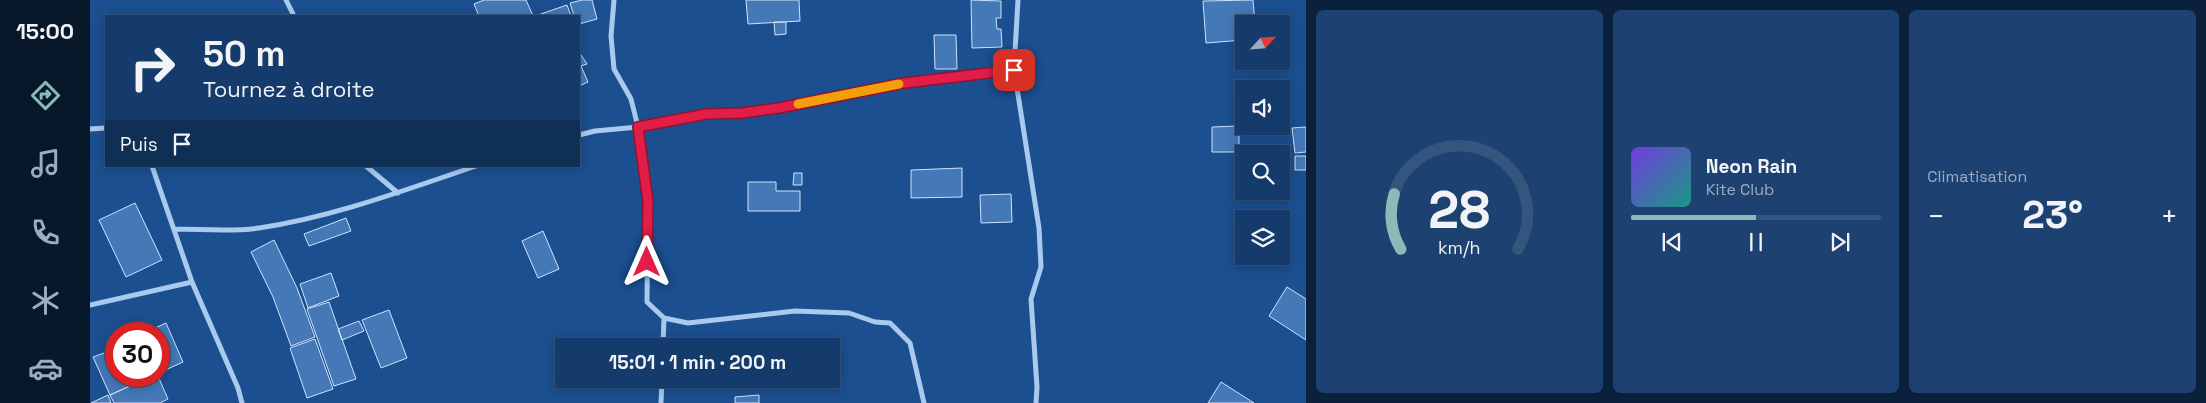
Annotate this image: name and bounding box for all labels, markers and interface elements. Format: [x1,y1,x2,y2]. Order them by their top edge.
north arrow [1235,15,1290,70]
map controls [1235,15,1290,265]
text: 15:00 [16,17,74,45]
text: 50 m [203,32,285,76]
icon: right [120,35,185,100]
pin [993,49,1035,91]
icon: arrive [1000,56,1028,84]
text: Tournez à droite [203,75,374,103]
icon: directions [28,78,63,113]
button: sound [1235,80,1290,135]
icon: arrive [168,130,196,158]
text: Puis [120,132,158,157]
button: search [1235,145,1290,200]
icon: music [28,146,63,181]
text: Neon Rain [1706,154,1797,179]
text: Climatisation [1927,166,2027,187]
text: 28 [1428,177,1490,243]
text: Kite Club [1706,179,1774,200]
text: 23° [2022,191,2083,239]
text: − [1927,198,1945,234]
text: + [2161,198,2178,234]
button: layers [1235,210,1290,265]
icon: phone [28,215,63,250]
icon: previous [1658,228,1686,256]
icon: pause [1742,228,1770,256]
icon: next [1826,228,1854,256]
position arrow [620,235,672,287]
text: km/h [1438,236,1481,259]
icon: climate [28,283,63,318]
speed limit sign: 30 [105,322,170,387]
text: 15:01 · 1 min · 200 m [609,350,786,375]
icon: car [28,351,63,386]

